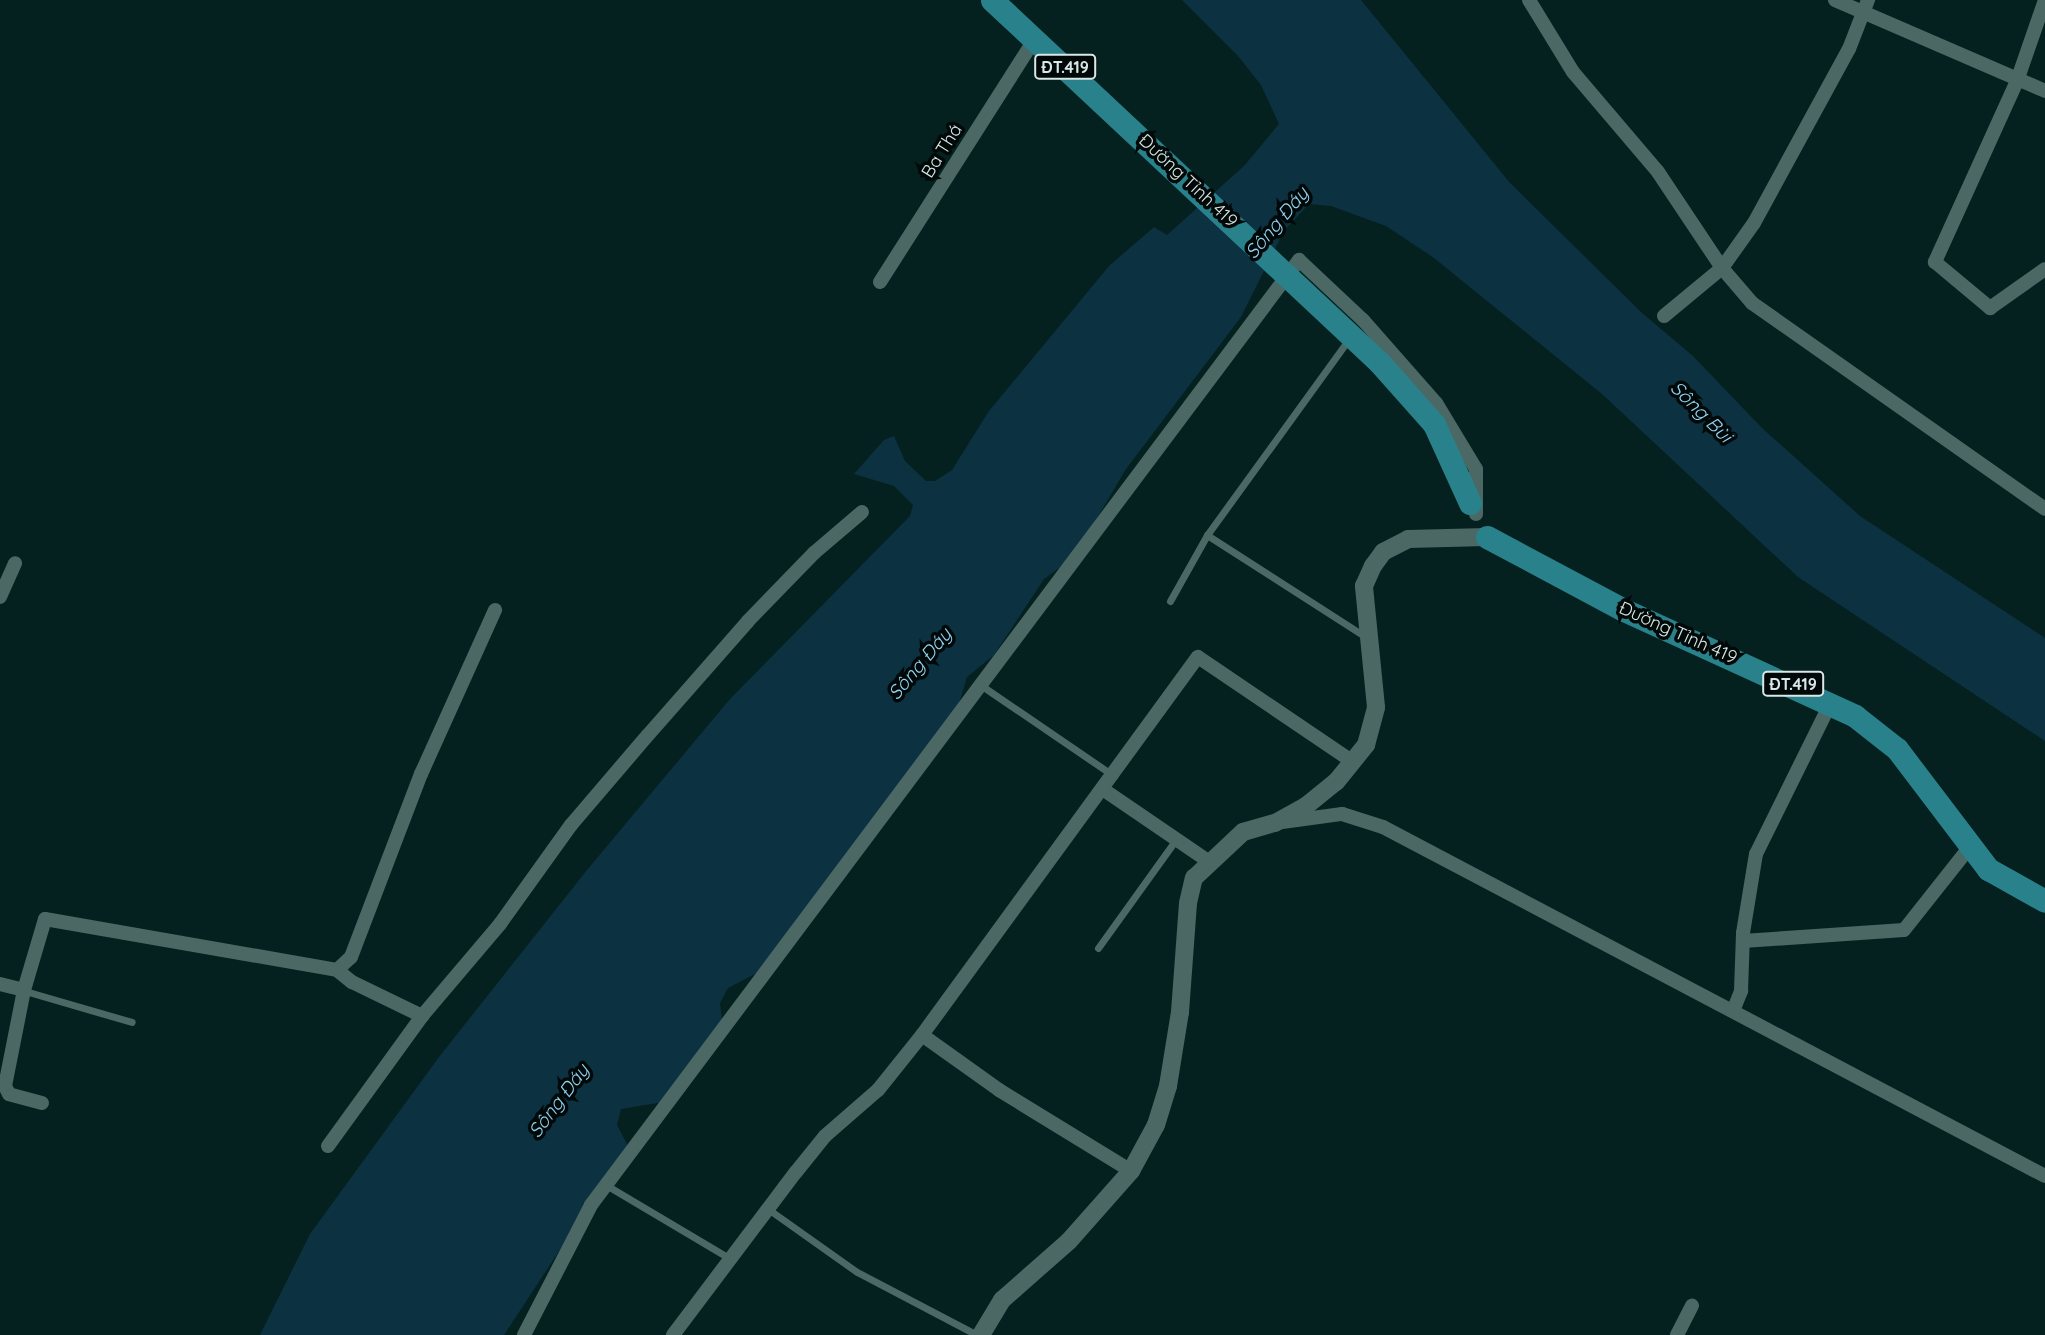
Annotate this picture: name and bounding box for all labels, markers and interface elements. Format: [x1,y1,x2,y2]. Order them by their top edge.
road number: ĐT.419 [1034,54,1096,80]
street label: Ba Thá [917,120,967,182]
street label: Đường Tỉnh 419 [1134,130,1242,232]
water label: Sông Đáy [1241,183,1313,263]
water label: Sông Bùi [1666,377,1736,447]
street label: Đường Tỉnh 419 [1616,597,1740,669]
water label: Sông Đáy [884,624,956,704]
road number: ĐT.419 [1762,671,1825,696]
water label: Sông Đáy [524,1060,594,1142]

